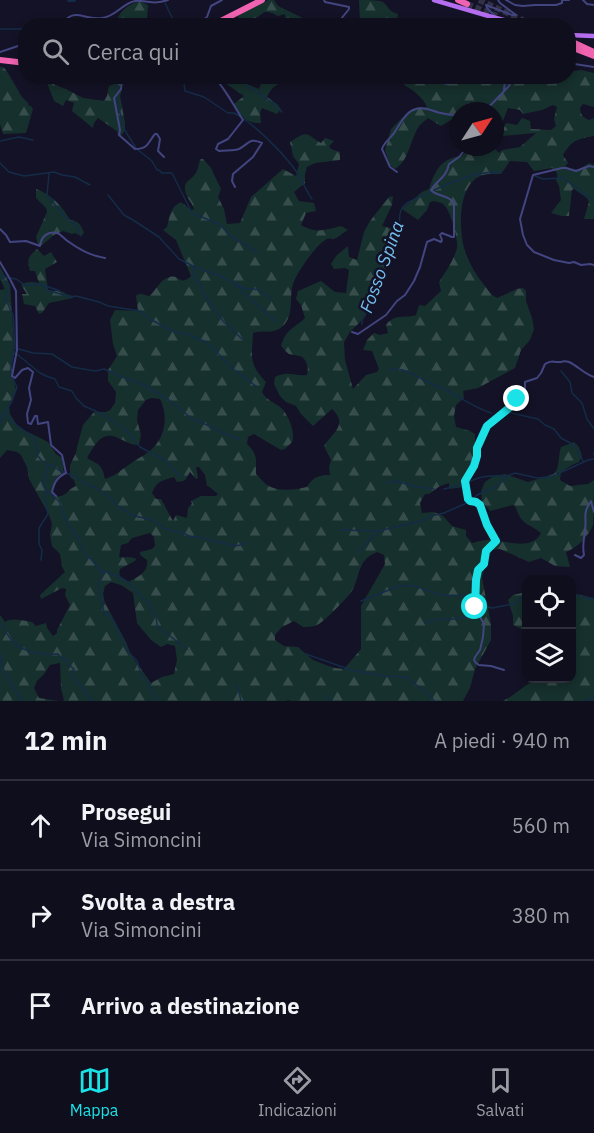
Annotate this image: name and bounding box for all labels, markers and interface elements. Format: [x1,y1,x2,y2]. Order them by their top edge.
search box [18,18,576,84]
icon: search [39,35,72,68]
text: Cerca qui [87,37,179,66]
north arrow [450,102,504,156]
water label: Fosso Spina [354,218,409,316]
route end [503,385,529,411]
map controls [522,575,576,683]
button: locate [522,575,576,629]
route start [461,593,487,619]
button: layers [522,629,576,683]
text: 12 min [24,723,108,757]
text: A piedi · 940 m [434,727,570,754]
text: Prosegui [81,797,171,826]
icon: ahead [24,809,57,842]
text: 560 m [512,812,570,839]
text: Via Simoncini [81,826,202,853]
text: Svolta a destra [81,887,235,916]
icon: right [24,899,57,932]
text: 380 m [512,902,570,929]
text: Via Simoncini [81,916,202,943]
icon: arrive [24,989,57,1022]
text: Arrivo a destinazione [81,991,300,1020]
tab: Mappa [70,1064,118,1120]
tab: Indicazioni [258,1064,337,1120]
tab: Salvati [476,1064,524,1120]

